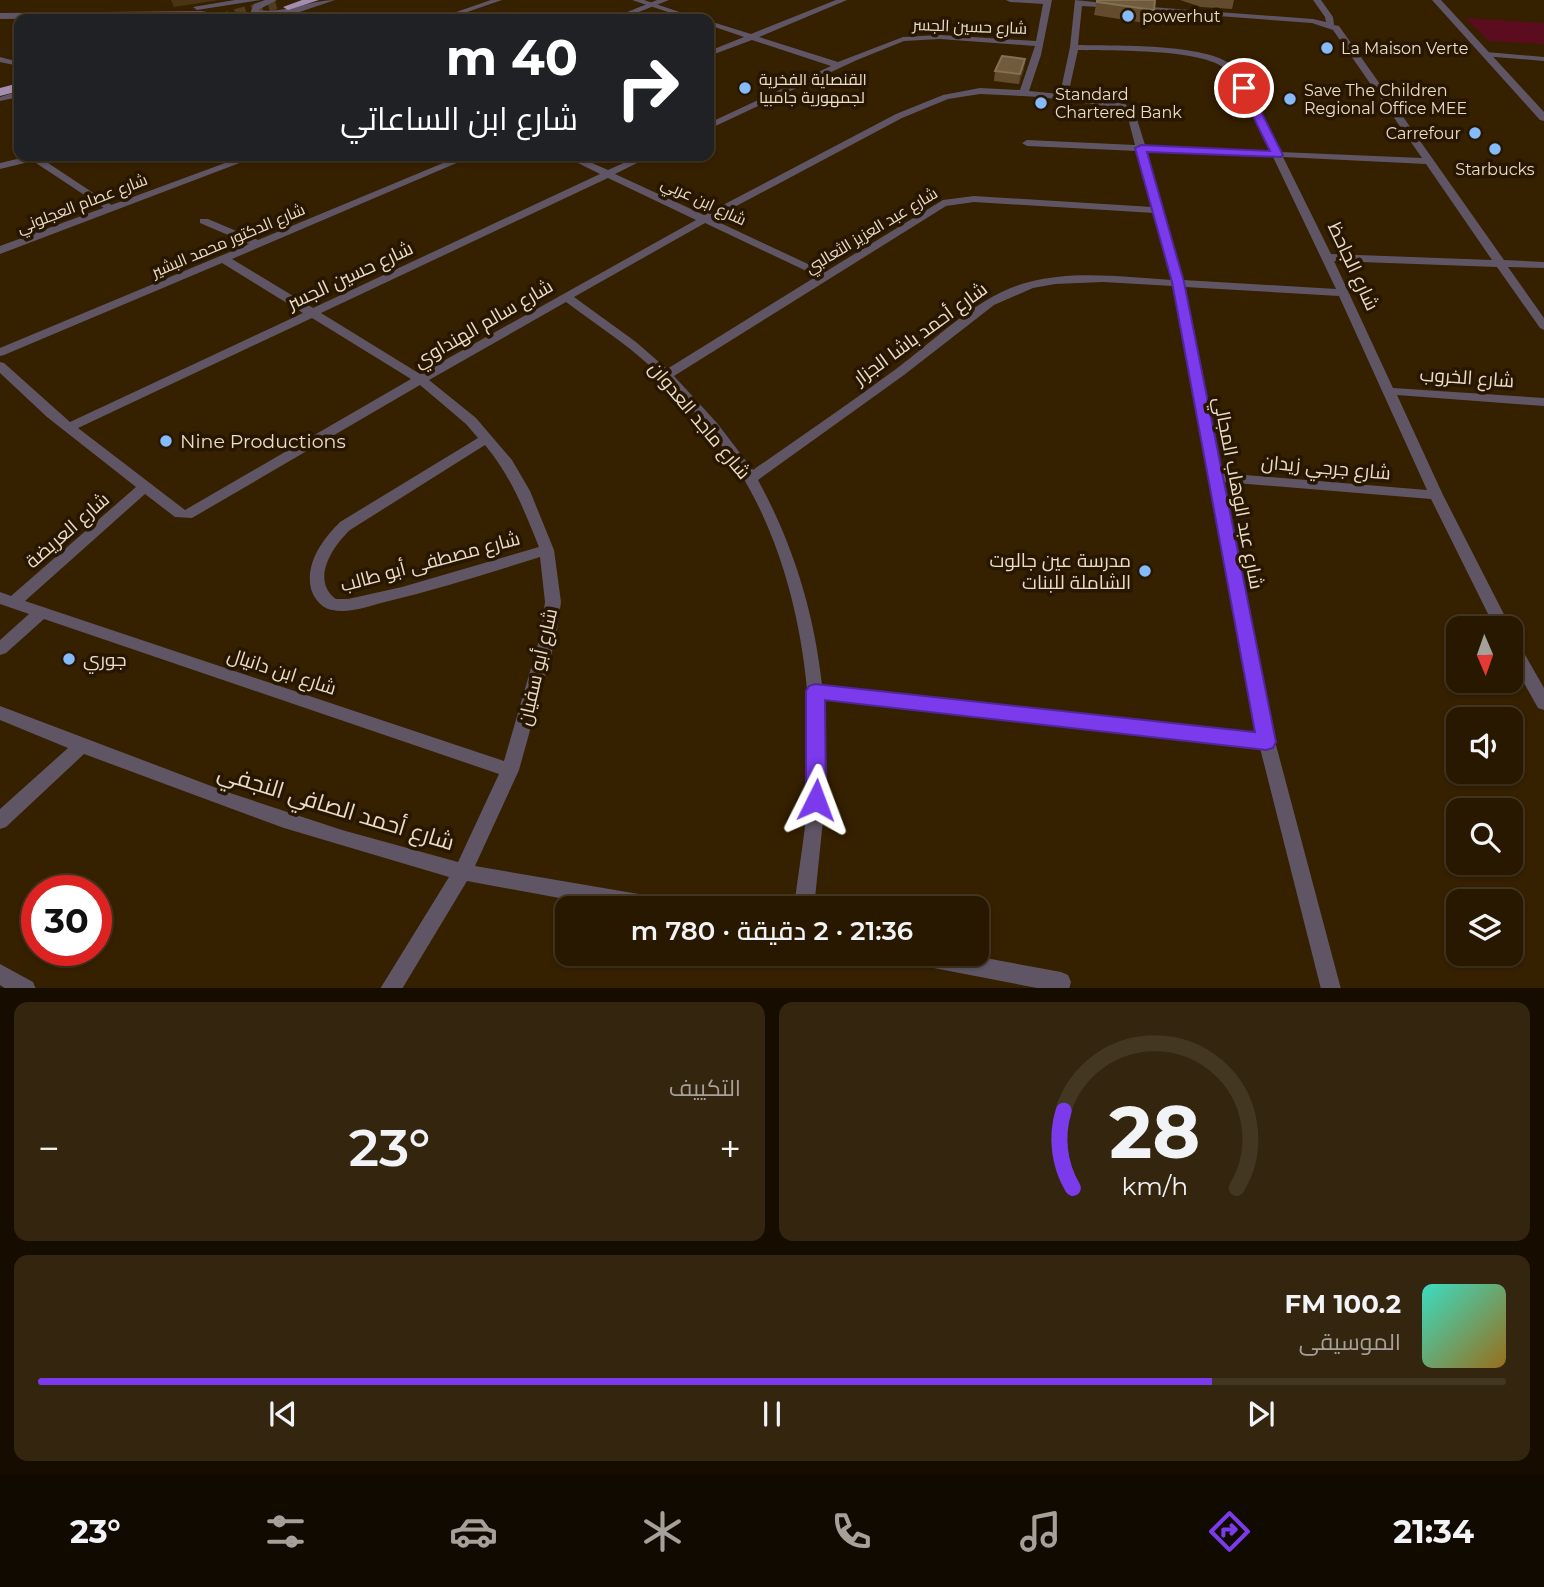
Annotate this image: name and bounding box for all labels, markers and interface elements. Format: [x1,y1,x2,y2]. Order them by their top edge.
place label: powerhut [1142,7,1221,26]
marker: powerhut [1120,8,1136,24]
street label: شارع حسين الجسر [911,15,1028,40]
text: 40 m [446,28,578,87]
place label: La Maison Verte [1341,39,1468,58]
marker: La Maison Verte [1319,40,1335,56]
icon: right [602,42,693,133]
pin [1214,58,1274,118]
icon: arrive [1225,69,1263,107]
place label: القنصاية الفخرية لجمهورية جامبيا [759,70,867,108]
marker: القنصاية الفخرية لجمهورية جامبيا [737,80,753,96]
place label: Save The Children Regional Office MEE [1304,81,1467,118]
place label: Standard Chartered Bank [1055,85,1182,122]
marker: Save The Children Regional Office MEE [1282,91,1298,107]
marker: Standard Chartered Bank [1033,95,1049,111]
text: شارع ابن الساعاتي [340,99,578,138]
place label: Carrefour [1386,124,1461,143]
marker: Carrefour [1467,125,1483,141]
marker: Starbucks [1487,141,1503,157]
place label: Starbucks [1455,160,1535,179]
street label: شارع عصام العجلوني [14,170,152,241]
street label: شارع ابن عربي [656,173,749,233]
street label: شارع عبد العزيز الثعالبي [802,183,943,281]
street label: شارع الدكتور محمد البشير [148,199,309,284]
street label: شارع الجاحظ [1321,218,1384,315]
street label: شارع حسين الجسر [283,236,418,317]
street label: شارع سالم الهنداوي [410,274,558,375]
street label: شارع أحمد باشا الجزار [848,277,993,392]
street label: شارع ماجد العدوان [642,357,755,485]
street label: شارع الخروب [1419,363,1515,394]
street label: شارع عبد الوهاب المجالي [1206,395,1268,592]
place label: Nine Productions [180,430,346,453]
marker: Nine Productions [158,433,174,449]
street label: شارع جرجي زيدان [1260,450,1392,488]
street label: شارع العريضة [21,488,115,575]
street label: شارع مصطفى أبو طالب [338,526,523,598]
place label: مدرسة عين جالوت الشاملة للبنات [990,549,1131,594]
marker: مدرسة عين جالوت الشاملة للبنات [1137,563,1153,579]
street label: شارع أبو سفيان [513,606,564,728]
north arrow [1446,616,1522,693]
map controls [1446,616,1523,966]
street label: شارع ابن دانيال [224,643,339,702]
place label: جوري [83,648,127,674]
marker: جوري [61,651,77,667]
button: sound [1446,707,1523,784]
street label: شارع أحمد الصافي النجفي [213,757,458,860]
position arrow [779,763,853,837]
button: search [1446,798,1523,875]
speed limit sign: 30 [21,875,112,966]
button: layers [1446,889,1523,966]
text: 21:36 · 2 دقيقة · 780 m [631,915,913,947]
text: التكييف [669,1074,741,1102]
text: 28 [1109,1088,1200,1176]
text: 23° [349,1116,430,1179]
text: − [38,1125,60,1172]
text: + [719,1125,741,1172]
text: km/h [1121,1170,1188,1200]
text: 100.2 FM [1285,1288,1401,1320]
text: الموسيقى [1299,1328,1401,1356]
icon: previous [264,1395,302,1433]
icon: pause [753,1395,791,1433]
icon: next [1242,1395,1280,1433]
icon: filters [261,1507,310,1556]
icon: car [449,1507,498,1556]
icon: climate [638,1507,687,1556]
icon: phone [827,1507,876,1556]
icon: music [1016,1507,1065,1556]
icon: directions [1205,1507,1254,1556]
text: 23° [70,1512,121,1551]
text: 21:34 [1393,1512,1474,1551]

